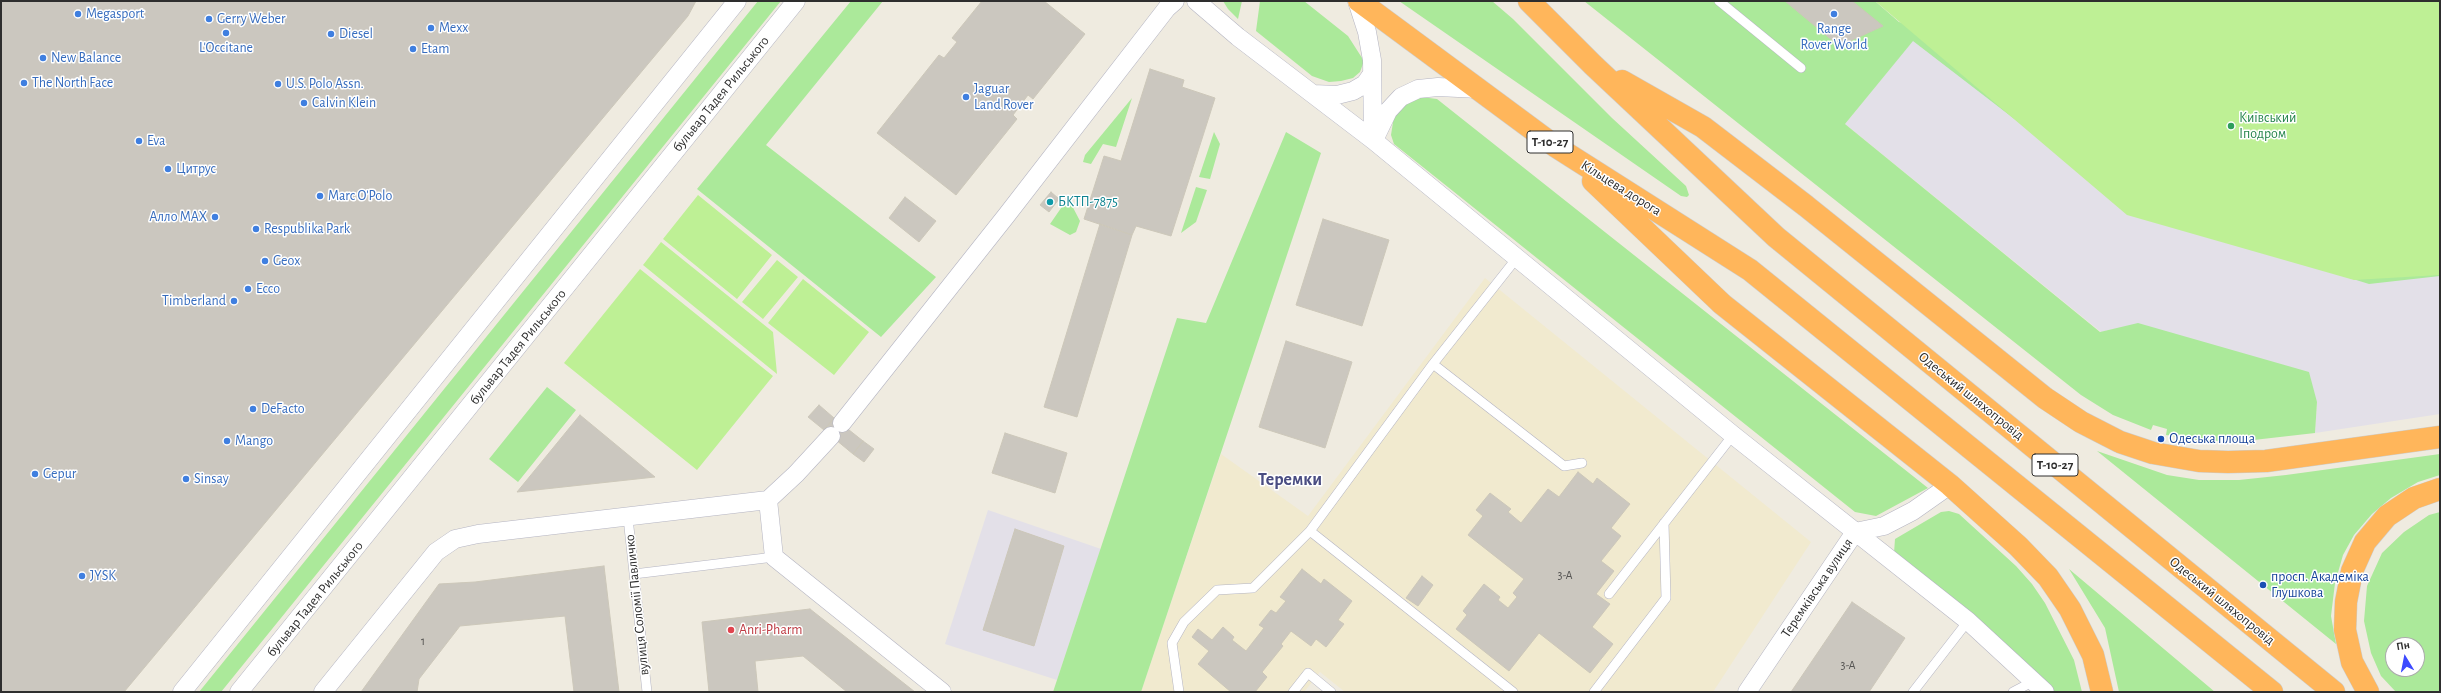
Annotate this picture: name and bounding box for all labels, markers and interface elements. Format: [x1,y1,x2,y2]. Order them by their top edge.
place label: Megasport [86,6,144,22]
marker: Megasport [73,9,83,19]
marker: Range Rover World [1829,9,1839,19]
place label: Gerry Weber [217,11,286,27]
marker: Gerry Weber [204,14,214,24]
place label: Mexx [439,20,468,36]
place label: Range Rover World [1801,21,1867,54]
marker: Mexx [426,23,436,33]
place label: Diesel [339,26,373,42]
marker: L'Occitane [221,28,231,38]
marker: Diesel [326,29,336,39]
street label: бульвар Тадея Рильського [669,33,773,155]
place label: L'Occitane [199,40,253,56]
place label: Etam [421,41,449,57]
marker: Etam [408,44,418,54]
place label: New Balance [51,50,121,66]
marker: New Balance [38,53,48,63]
place label: The North Face [32,75,113,91]
place label: U.S. Polo Assn. [286,76,364,92]
marker: The North Face [19,78,29,88]
marker: U.S. Polo Assn. [273,79,283,89]
place label: Jaguar Land Rover [974,81,1034,114]
marker: Jaguar Land Rover [961,92,971,102]
place label: Calvin Klein [312,95,376,111]
marker: Calvin Klein [299,98,309,108]
place label: Київський Іподром [2239,110,2296,142]
marker: Київський Іподром [2226,121,2236,131]
road number: Т-10-27 [1527,131,1573,153]
place label: Eva [147,133,165,149]
marker: Eva [134,136,144,146]
street label: Кільцева дорога [1578,157,1664,219]
place label: Цитрус [176,161,216,177]
marker: Цитрус [163,164,173,174]
place label: Marc O'Polo [328,188,392,204]
marker: Marc O'Polo [315,191,325,201]
place label: БКТП-7875 [1058,194,1118,210]
marker: БКТП-7875 [1045,197,1055,207]
place label: Алло MAX [149,209,207,225]
marker: Алло MAX [210,212,220,222]
place label: Respublika Park [264,221,350,237]
marker: Respublika Park [251,224,261,234]
place label: Geox [273,253,300,269]
marker: Geox [260,256,270,266]
place label: Ecco [256,281,280,297]
marker: Ecco [243,284,253,294]
street label: бульвар Тадея Рильського [466,286,570,408]
place label: Timberland [162,293,226,309]
marker: Timberland [229,296,239,306]
street label: Одеський шляхопровід [1915,348,2027,444]
place label: DeFacto [261,401,305,417]
marker: DeFacto [248,404,258,414]
place label: Одеська площа [2169,431,2255,447]
place label: Mango [235,433,273,449]
marker: Одеська площа [2156,434,2166,444]
marker: Mango [222,436,232,446]
road number: Т-10-27 [2032,454,2078,476]
place label: Gepur [43,466,76,482]
marker: Gepur [30,469,40,479]
district label: Теремки [1258,469,1322,491]
place label: Sinsay [194,471,229,487]
marker: Sinsay [181,474,191,484]
street label: вулиця Соломії Павличко [621,534,653,676]
street label: Теремківська вулиця [1778,535,1856,641]
street label: бульвар Тадея Рильського [263,538,367,660]
street label: Одеський шляхопровід [2166,553,2278,649]
place label: JYSK [90,568,116,584]
house number: 3-А [1557,568,1573,582]
place label: просп. Академіка Глушкова [2271,569,2369,602]
marker: JYSK [77,571,87,581]
marker: просп. Академіка Глушкова [2258,580,2268,590]
place label: Anri-Pharm [739,622,802,638]
marker: Anri-Pharm [726,625,736,635]
house number: 1 [421,634,425,648]
north arrow [2385,637,2425,677]
text: Пн [2395,639,2411,652]
house number: 3-А [1840,658,1856,672]

